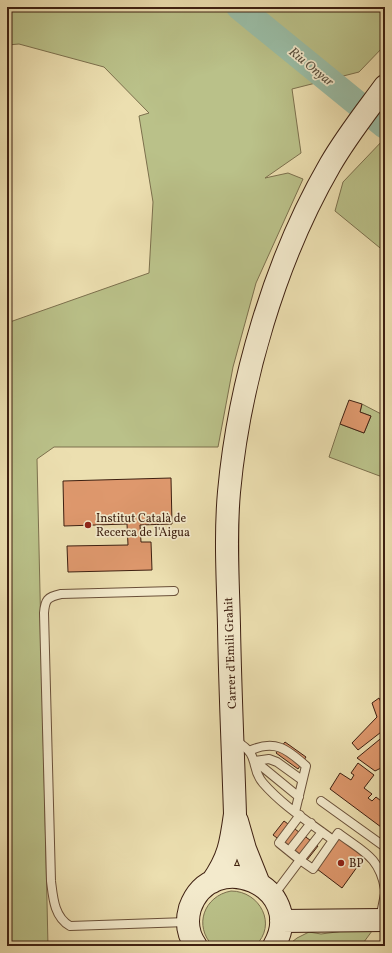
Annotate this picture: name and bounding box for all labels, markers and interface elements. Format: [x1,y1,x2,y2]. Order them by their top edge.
water label: Riu Onyar [284,44,337,91]
place label: Institut Català de Recerca de l'Aigua [96,511,190,541]
marker: Institut Català de Recerca de l'Aigua [83,520,93,530]
street label: Carrer d'Emili Grahit [221,597,241,709]
place label: BP [349,856,363,872]
marker: BP [336,858,346,868]

